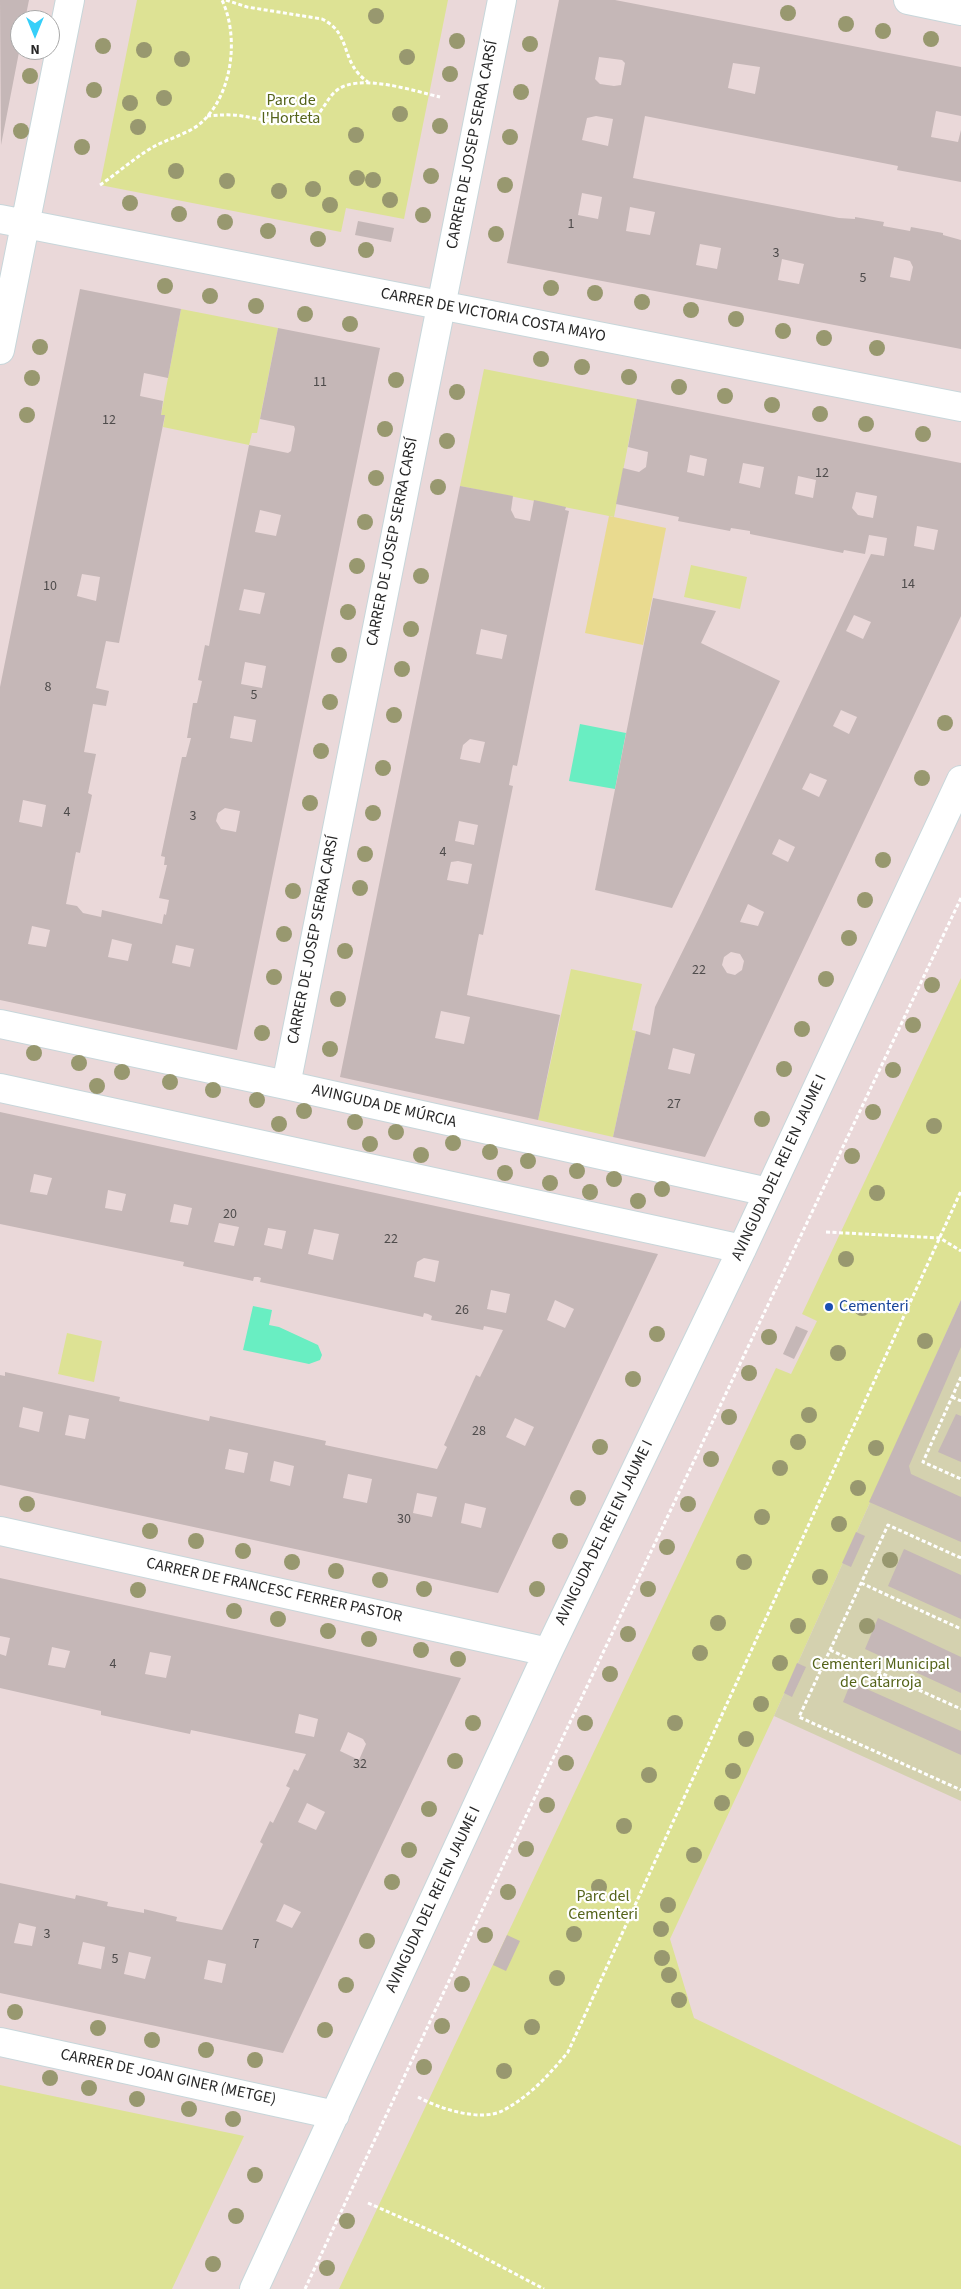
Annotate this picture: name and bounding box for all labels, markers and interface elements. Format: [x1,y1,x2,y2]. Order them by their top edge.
north arrow [10,10,60,60]
text: N [30,39,40,59]
street label: CARRER DE JOSEP SERRA CARSÍ [443,39,503,251]
park label: Parc de l'Horteta [262,91,320,129]
house number: 1 [568,217,574,233]
house number: 3 [773,246,779,262]
house number: 5 [860,271,866,287]
street label: CARRER DE VICTORIA COSTA MAYO [379,285,607,347]
house number: 11 [313,375,327,391]
house number: 12 [102,413,116,429]
street label: CARRER DE JOSEP SERRA CARSÍ [363,436,423,648]
house number: 12 [815,466,829,482]
house number: 14 [901,577,915,593]
house number: 10 [43,579,57,595]
house number: 8 [45,680,51,696]
house number: 5 [251,688,257,704]
house number: 4 [64,805,70,821]
house number: 3 [190,809,196,825]
street label: CARRER DE JOSEP SERRA CARSÍ [284,834,344,1046]
house number: 4 [440,845,446,861]
house number: 22 [692,963,706,979]
street label: AVINGUDA DEL REI EN JAUME I [728,1072,832,1264]
street label: AVINGUDA DE MÚRCIA [310,1081,458,1133]
house number: 27 [667,1097,681,1113]
house number: 20 [223,1207,237,1223]
house number: 22 [384,1232,398,1248]
place label: Cementeri [839,1297,909,1317]
marker: Cementeri [823,1301,835,1313]
house number: 26 [455,1303,469,1319]
house number: 28 [472,1424,486,1440]
street label: AVINGUDA DEL REI EN JAUME I [552,1438,658,1628]
house number: 30 [397,1512,411,1528]
street label: CARRER DE FRANCESC FERRER PASTOR [144,1554,404,1628]
park label: Cementeri Municipal de Catarroja [812,1655,950,1693]
house number: 4 [110,1657,116,1673]
house number: 32 [353,1757,367,1773]
street label: AVINGUDA DEL REI EN JAUME I [382,1804,486,1996]
park label: Parc del Cementeri [568,1887,638,1925]
house number: 3 [44,1927,50,1943]
house number: 7 [253,1937,259,1953]
house number: 5 [112,1952,118,1968]
street label: CARRER DE JOAN GINER (METGE) [58,2046,278,2110]

